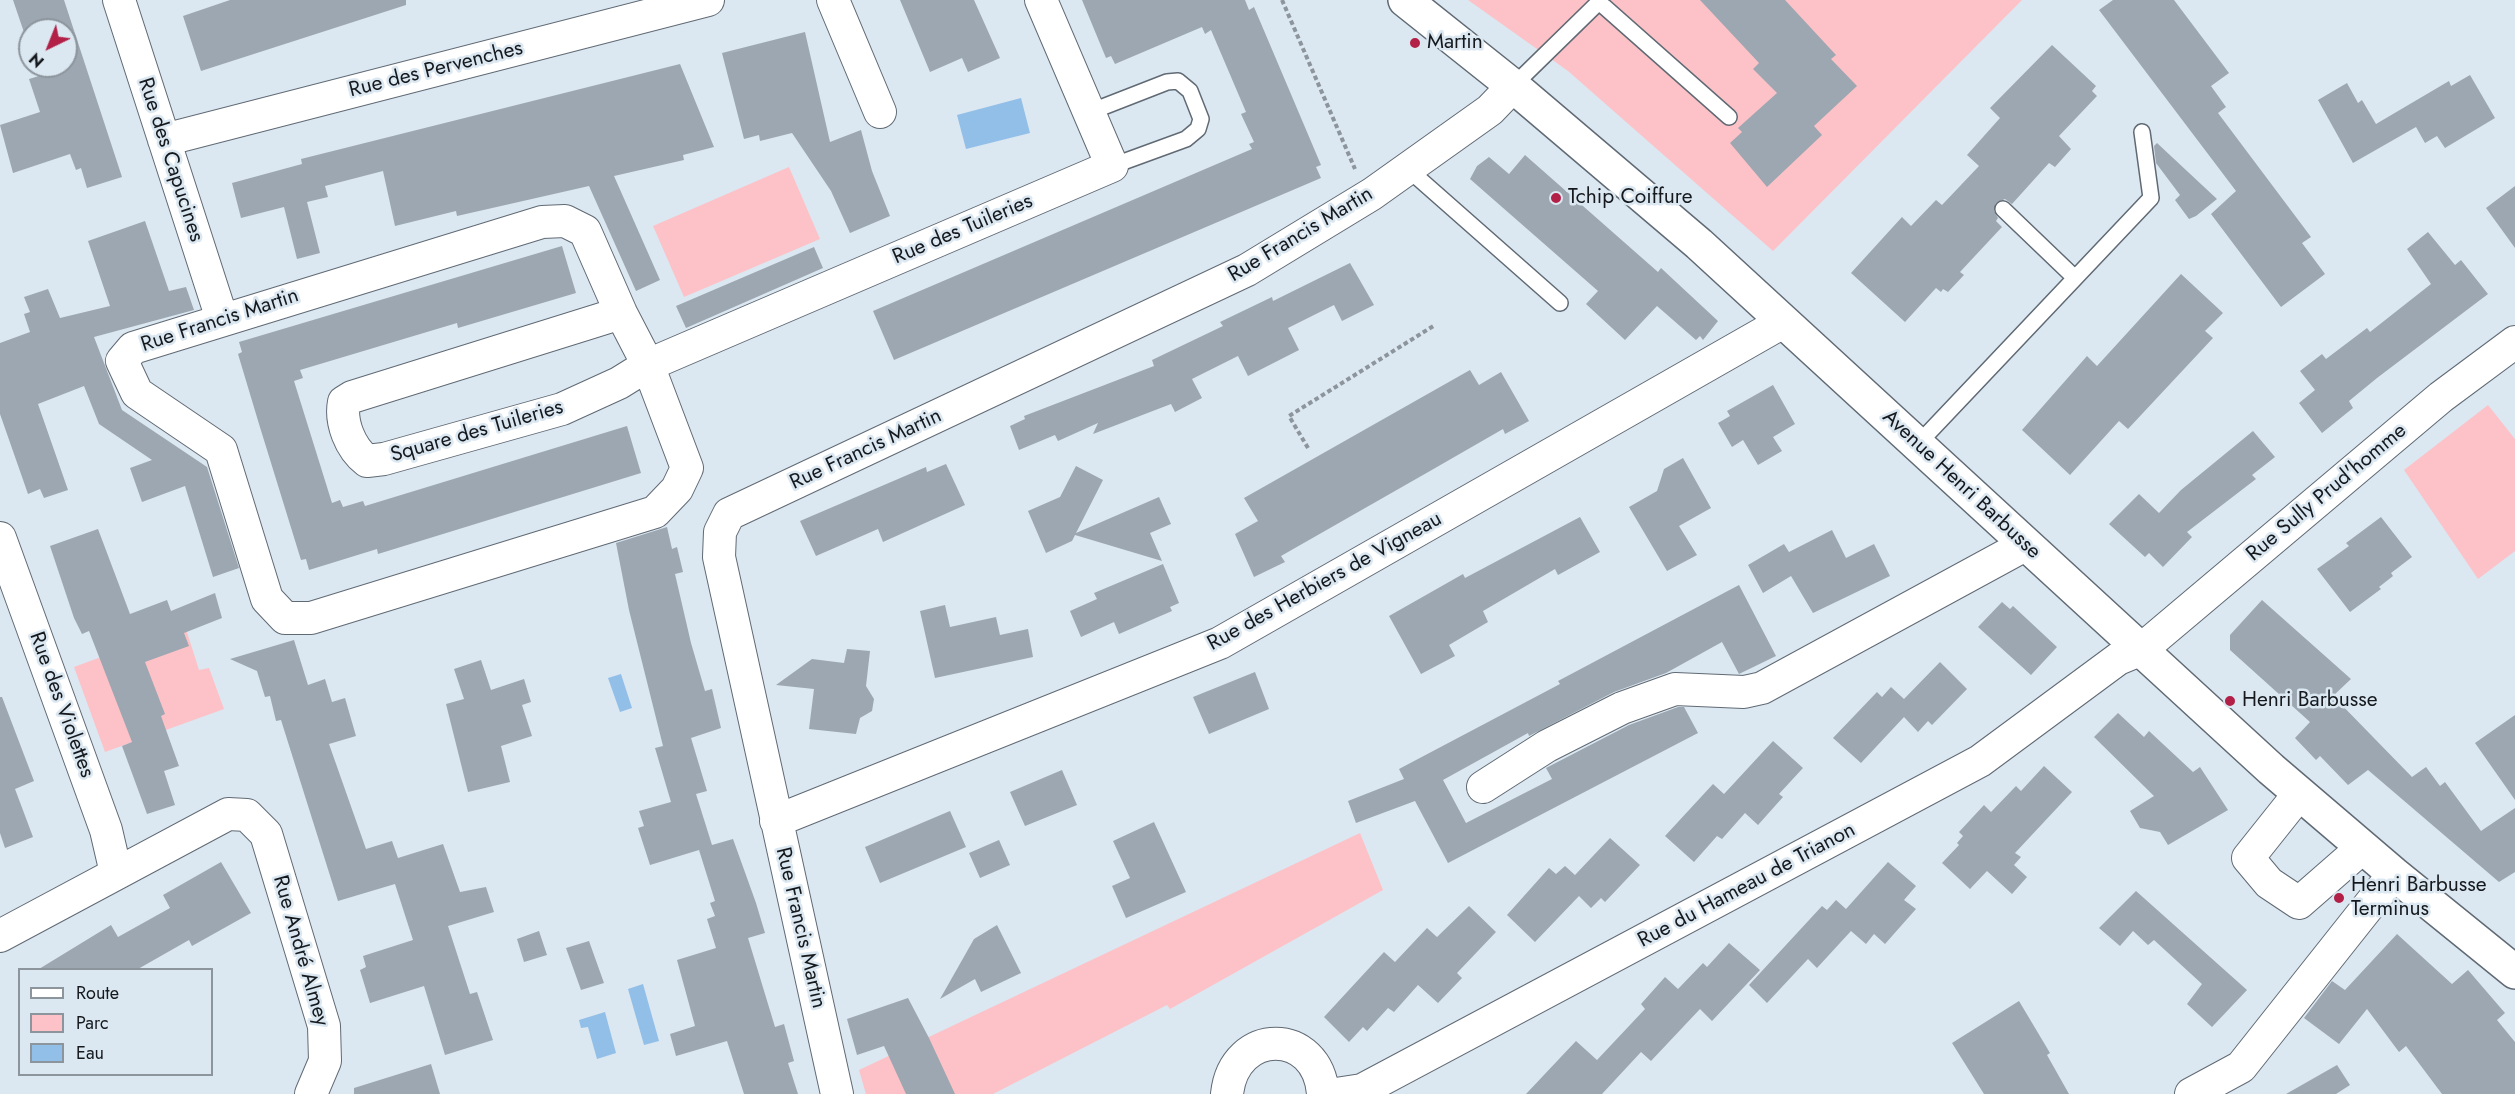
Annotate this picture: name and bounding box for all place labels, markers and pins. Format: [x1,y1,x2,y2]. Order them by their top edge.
place label: Martin [1427,30,1483,56]
marker: Martin [1408,36,1422,50]
place label: Tchip Coiffure [1568,185,1693,211]
marker: Tchip Coiffure [1549,191,1563,205]
place label: Henri Barbusse [2242,688,2378,714]
marker: Henri Barbusse [2223,694,2237,708]
place label: Henri Barbusse Terminus [2351,873,2487,923]
marker: Henri Barbusse Terminus [2332,891,2346,905]

